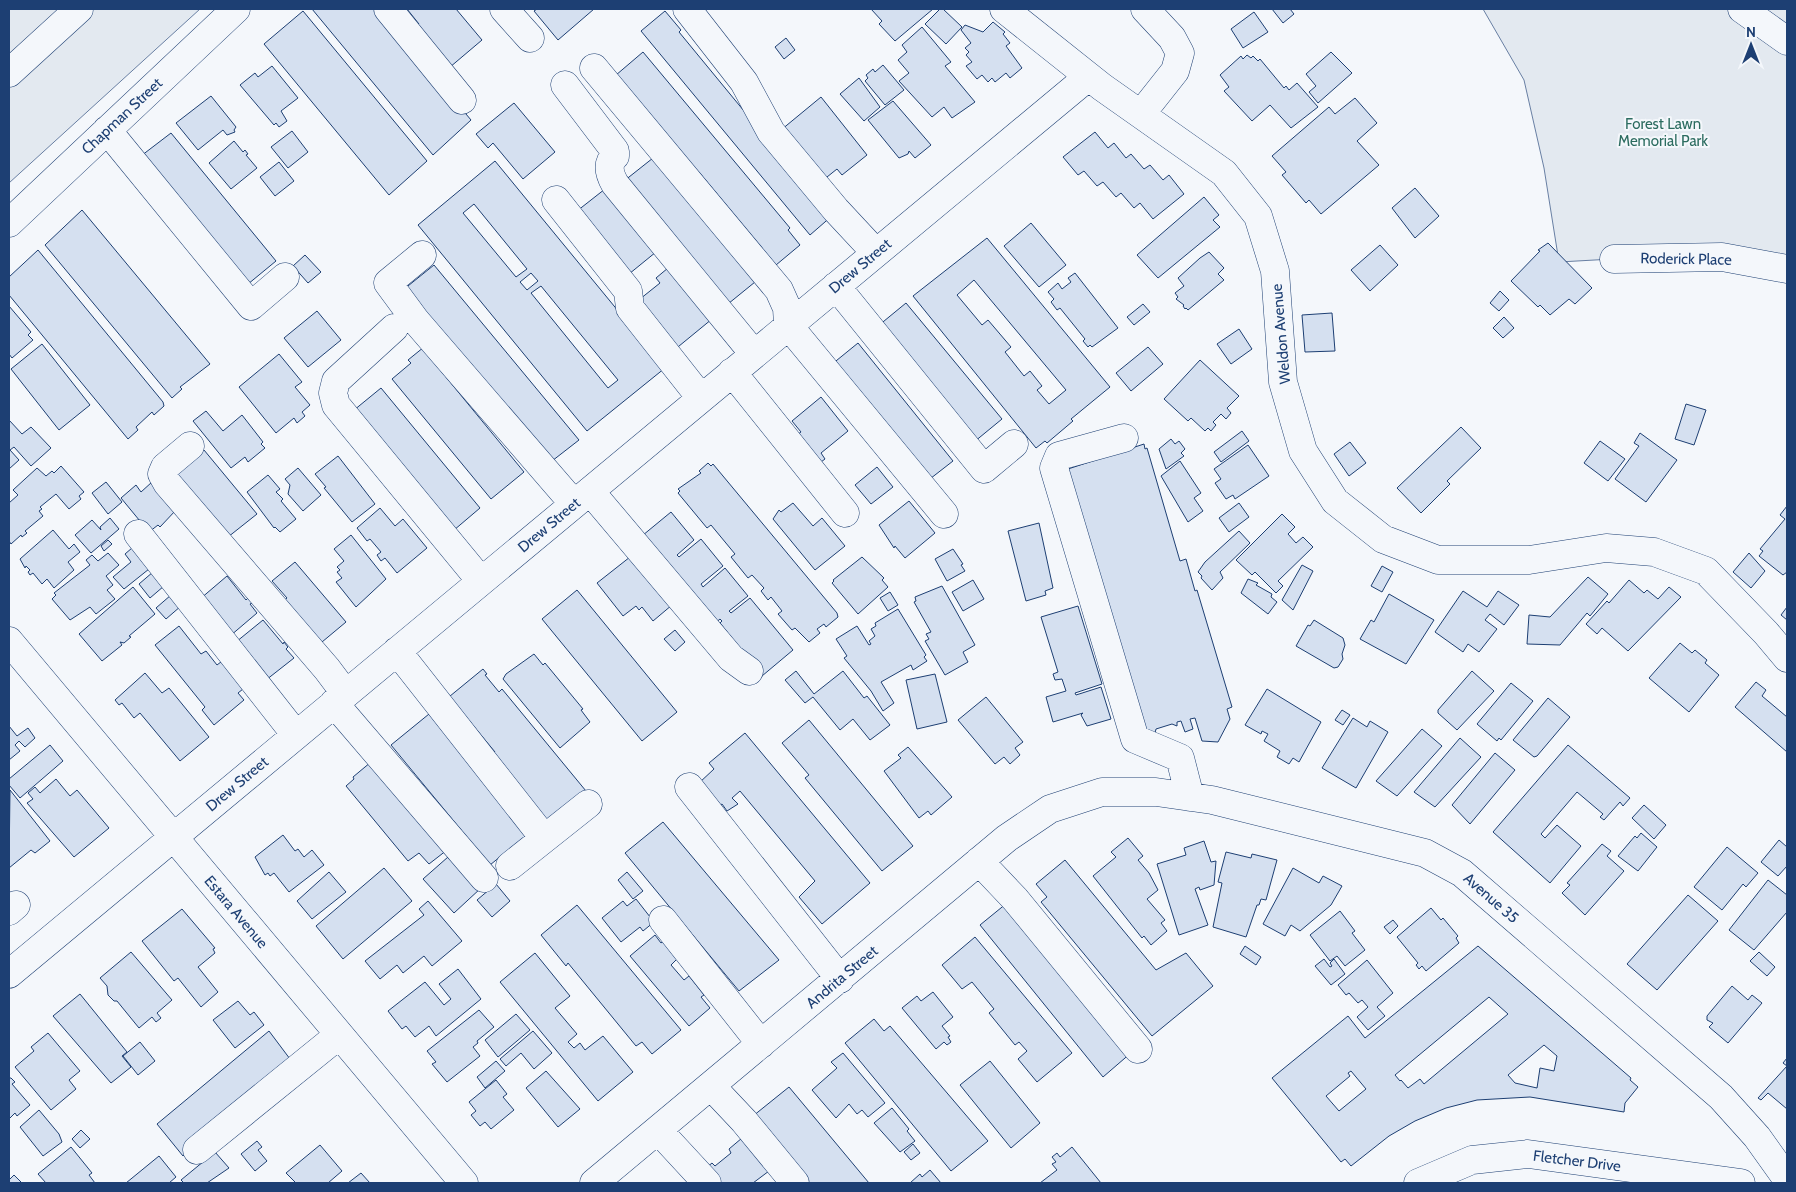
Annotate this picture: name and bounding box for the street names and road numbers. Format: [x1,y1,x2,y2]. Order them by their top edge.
street label: Chapman Street [78,74,166,158]
street label: Drew Street [825,235,895,297]
street label: Roderick Place [1640,249,1732,269]
street label: Weldon Avenue [1268,283,1294,385]
street label: Drew Street [514,494,584,556]
street label: Drew Street [202,753,272,815]
street label: Avenue 35 [1460,869,1522,927]
street label: Estara Avenue [200,872,272,952]
street label: Andrita Street [802,942,882,1012]
street label: Fletcher Drive [1532,1147,1622,1175]

